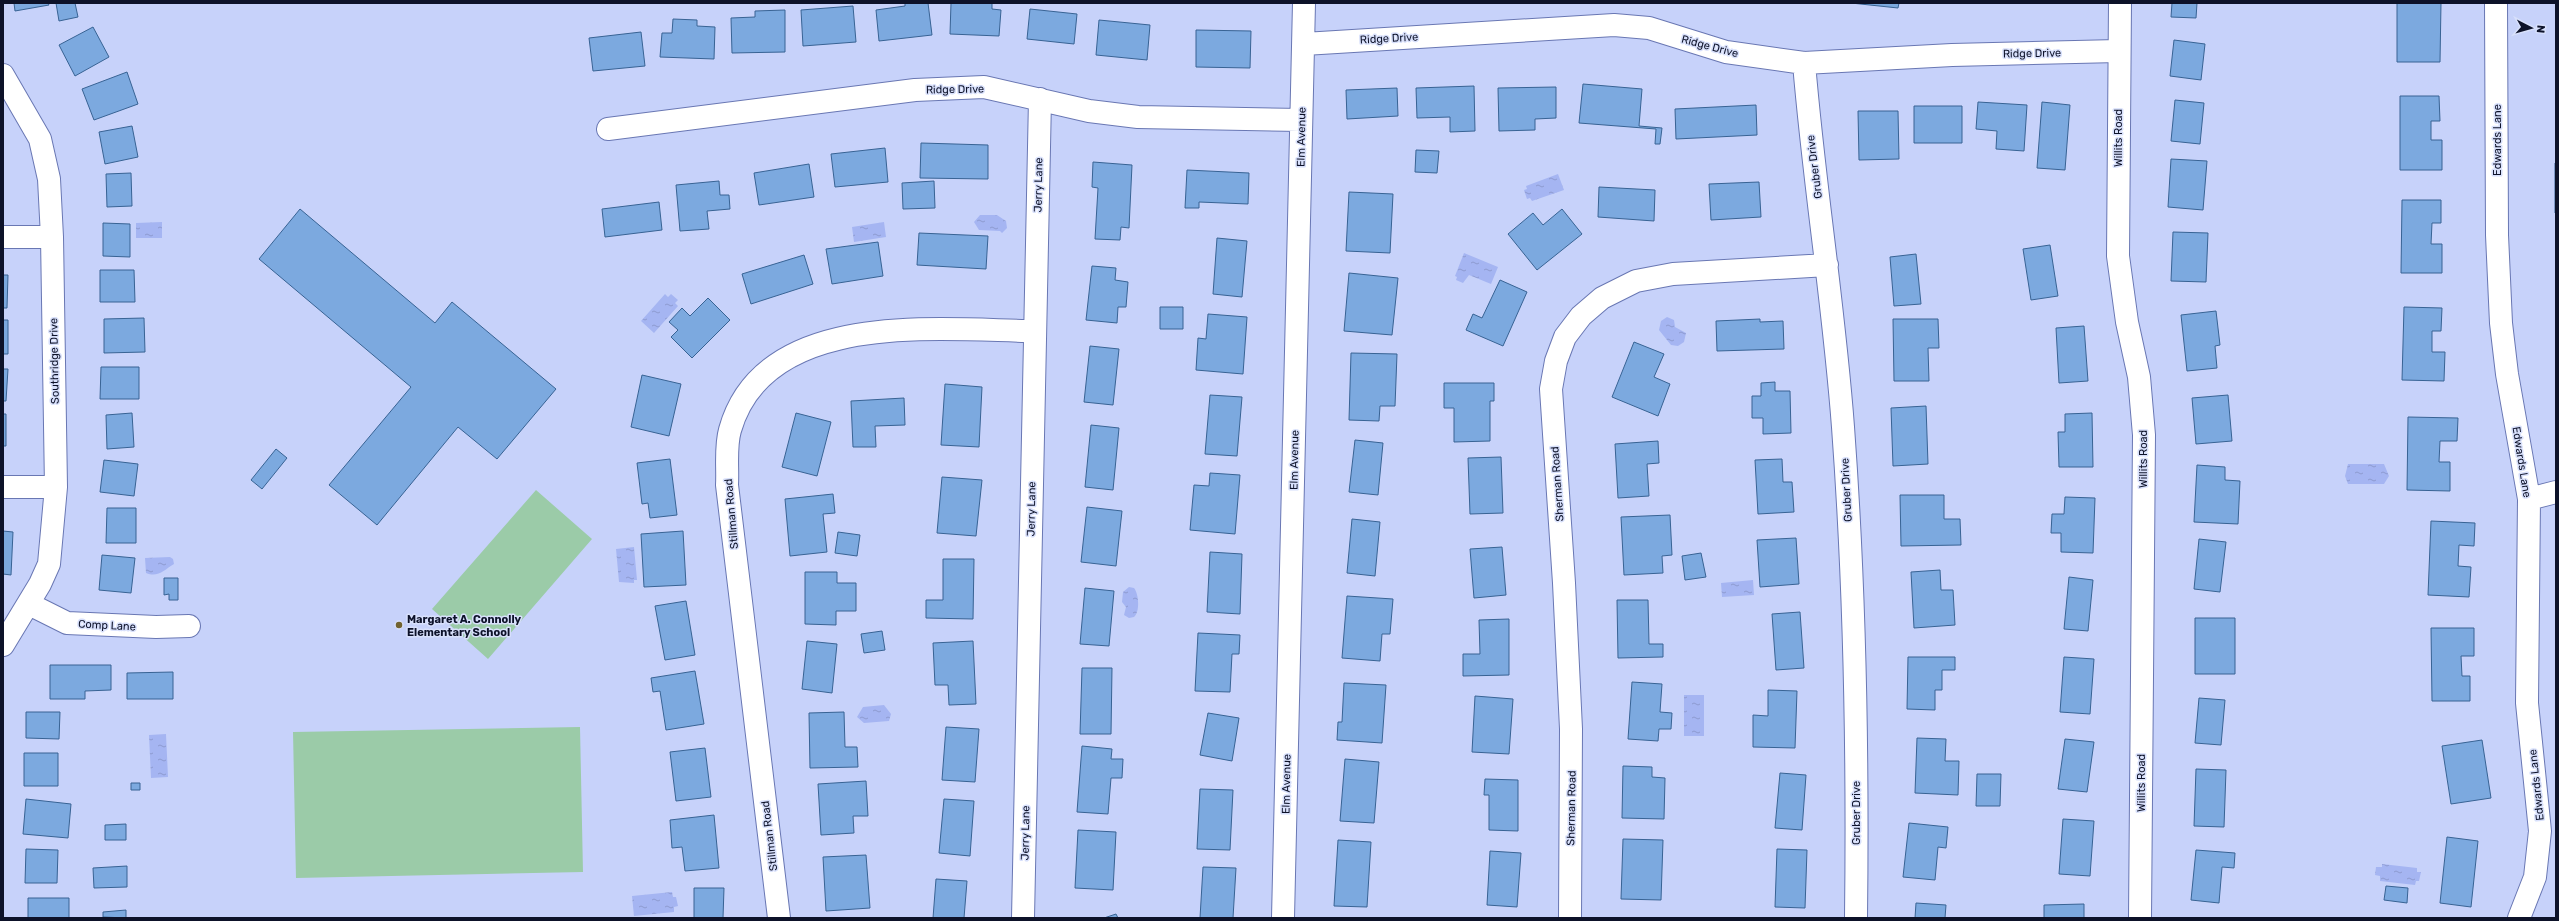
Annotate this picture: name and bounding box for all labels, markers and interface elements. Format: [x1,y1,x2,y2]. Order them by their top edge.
north arrow [2511,8,2551,48]
text: N [2534,24,2547,34]
street label: Ridge Drive [1360,30,1418,47]
street label: Ridge Drive [1680,33,1740,60]
street label: Ridge Drive [2003,46,2061,61]
street label: Ridge Drive [926,82,984,97]
street label: Edwards Lane [2491,104,2504,176]
street label: Elm Avenue [1294,107,1309,167]
street label: Willits Road [2112,109,2125,167]
street label: Gruber Drive [1804,134,1825,200]
street label: Jerry Lane [1032,157,1045,213]
street label: Southridge Drive [47,318,62,404]
street label: Edwards Lane [2509,426,2534,499]
street label: Elm Avenue [1287,430,1302,490]
street label: Willits Road [2137,430,2150,488]
street label: Sherman Road [1548,446,1567,522]
street label: Gruber Drive [1838,458,1855,522]
street label: Stillman Road [722,478,741,550]
street label: Jerry Lane [1025,481,1038,537]
place label: Margaret A. Connolly Elementary School [407,613,522,639]
street label: Comp Lane [78,617,136,634]
marker: Margaret A. Connolly Elementary School [394,620,404,630]
street label: Edwards Lane [2526,749,2547,821]
street label: Elm Avenue [1279,754,1294,814]
street label: Willits Road [2135,754,2148,812]
street label: Sherman Road [1564,770,1579,846]
street label: Gruber Drive [1850,781,1863,845]
street label: Stillman Road [759,800,780,872]
street label: Jerry Lane [1019,805,1032,861]

